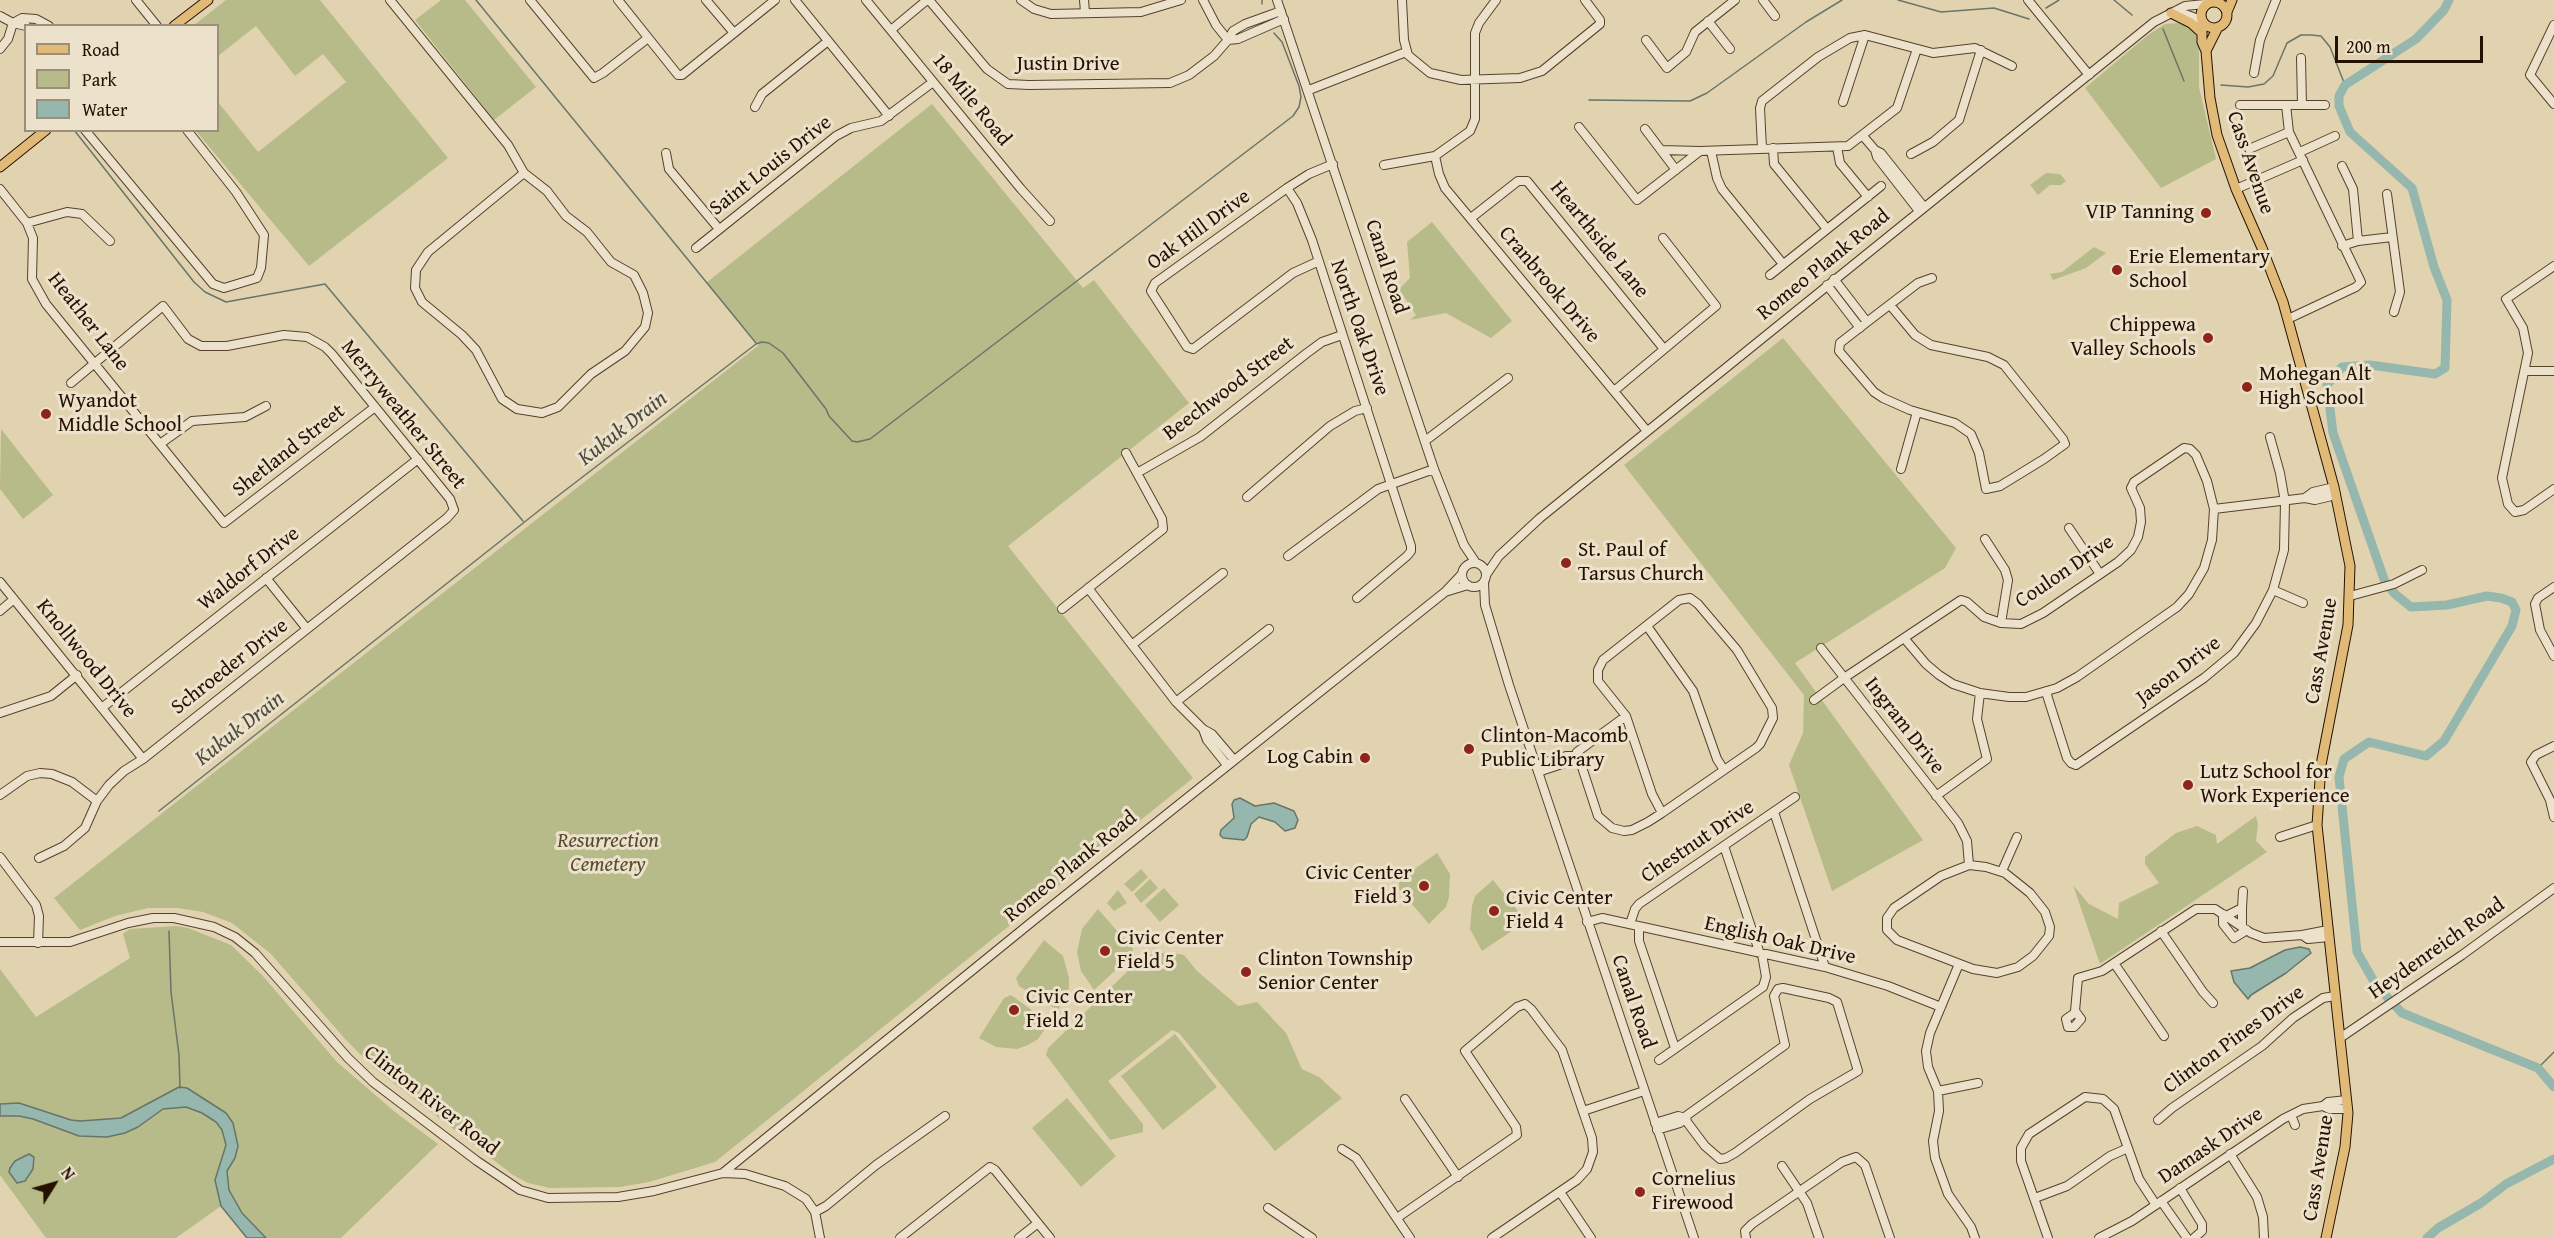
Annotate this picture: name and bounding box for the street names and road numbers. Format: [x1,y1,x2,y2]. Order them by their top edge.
street label: 18 Mile Road [926,48,1016,152]
street label: Justin Drive [1016,52,1120,78]
street label: Cass Avenue [2221,108,2279,218]
street label: Saint Louis Drive [705,110,837,222]
street label: Hearthside Lane [1544,176,1654,304]
street label: Oak Hill Drive [1143,184,1255,276]
street label: Romeo Plank Road [1753,204,1895,326]
street label: Canal Road [1359,217,1413,317]
street label: Cranbrook Drive [1493,222,1605,348]
street label: North Oak Drive [1324,257,1394,399]
street label: Heather Lane [42,268,134,376]
street label: Beechwood Street [1159,332,1299,446]
street label: Merryweather Street [335,335,471,495]
street label: Shetland Street [228,399,350,503]
street label: Waldorf Drive [193,522,305,616]
street label: Coulon Drive [2011,530,2119,614]
street label: Knollwood Drive [30,594,142,724]
street label: Cass Avenue [2300,596,2344,706]
street label: Schroeder Drive [167,614,293,720]
street label: Jason Drive [2132,631,2226,711]
street label: Ingram Drive [1858,673,1950,779]
street label: Chestnut Drive [1637,795,1759,889]
street label: Romeo Plank Road [1000,806,1142,928]
street label: Heydenreich Road [2364,893,2510,1005]
street label: English Oak Drive [1702,911,1858,971]
street label: Canal Road [1605,952,1661,1052]
street label: Clinton Pines Drive [2158,980,2310,1100]
street label: Clinton River Road [358,1040,504,1162]
street label: Damask Drive [2154,1102,2268,1190]
street label: Cass Avenue [2298,1113,2340,1223]

